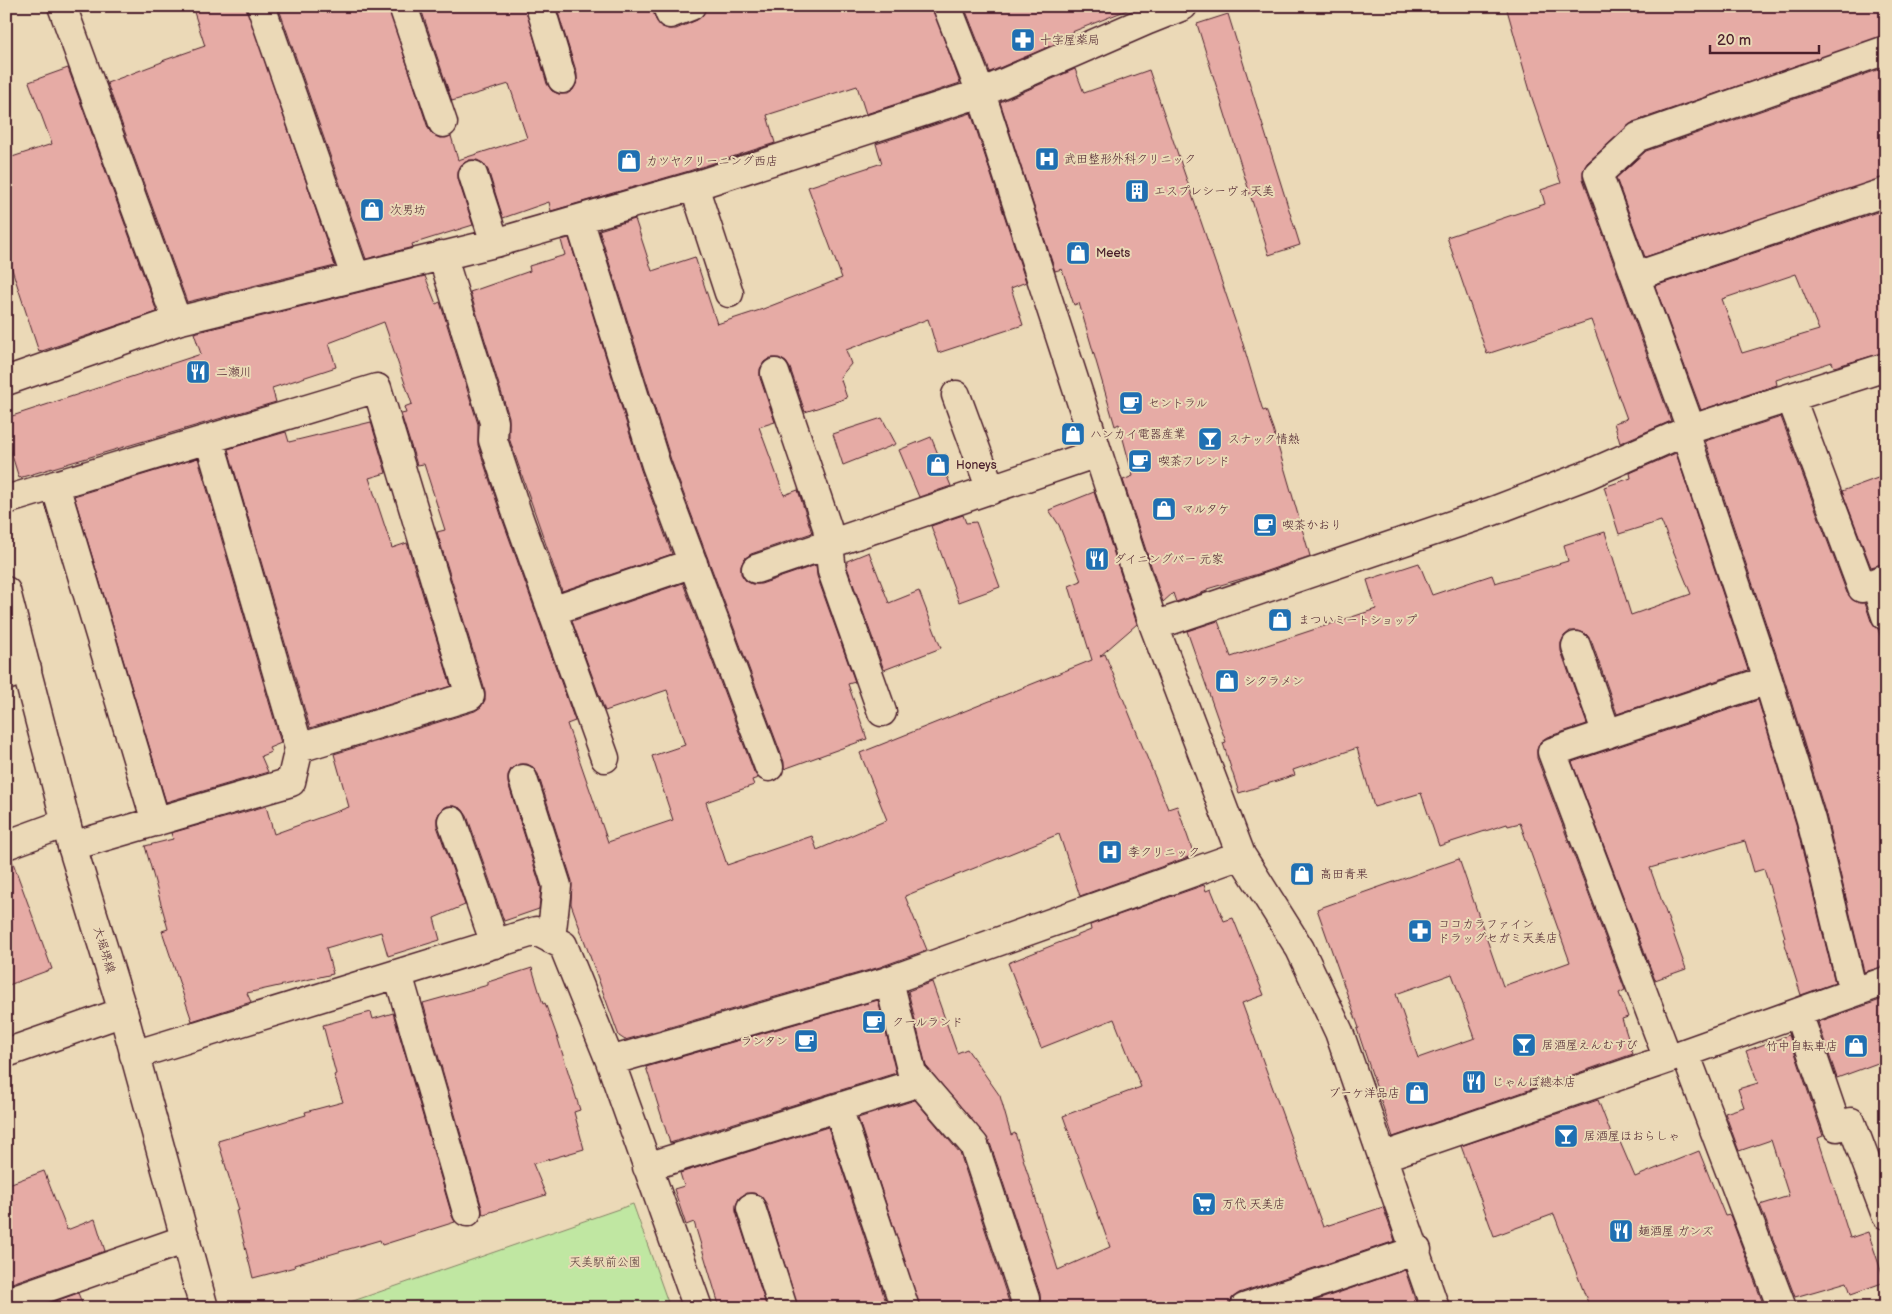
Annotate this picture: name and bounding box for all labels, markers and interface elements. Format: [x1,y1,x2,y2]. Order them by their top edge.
scale bar [1710,22,1818,54]
pharmacy icon: 十字屋薬局 [1010,27,1036,53]
text: 20 m [1717,31,1751,50]
place label: 十字屋薬局 [1040,33,1100,48]
hospital icon: 武田整形外科クリニック [1034,146,1060,172]
shop icon: カツヤクリーニング西店 [616,148,642,174]
place label: 武田整形外科クリニック [1064,152,1196,167]
place label: カツヤクリーニング西店 [646,154,778,169]
building icon: エスプレシーヴォ天美 [1124,178,1150,204]
place label: エスプレシーヴォ天美 [1154,184,1274,199]
shop icon: 次男坊 [359,197,385,223]
place label: 次男坊 [390,203,426,218]
shop icon: Meets [1065,240,1091,266]
place label: Meets [1096,246,1130,261]
restaurant icon: 二瀬川 [185,359,211,385]
place label: 二瀬川 [216,365,252,380]
cafe icon: セントラル [1118,390,1144,416]
place label: セントラル [1148,396,1208,411]
shop icon: ハンカイ電器産業 [1060,421,1086,447]
bar icon: スナック情熱 [1197,426,1223,452]
place label: ハンカイ電器産業 [1090,427,1186,442]
place label: スナック情熱 [1228,432,1300,447]
cafe icon: 喫茶フレンド [1127,448,1153,474]
shop icon: Honeys [925,452,951,478]
place label: 喫茶フレンド [1158,454,1230,469]
place label: Honeys [956,458,997,473]
shop icon: マルタケ [1151,496,1177,522]
place label: マルタケ [1182,502,1230,517]
cafe icon: 喫茶かおり [1252,512,1278,538]
place label: 喫茶かおり [1282,518,1342,533]
restaurant icon: ダイニングバー 元家 [1084,546,1110,572]
place label: ダイニングバー 元家 [1114,552,1224,567]
shop icon: まついミートショップ [1267,607,1293,633]
place label: まついミートショップ [1298,613,1417,628]
shop icon: シクラメン [1214,668,1240,694]
place label: シクラメン [1244,674,1304,689]
hospital icon: 李クリニック [1097,839,1123,865]
place label: 李クリニック [1128,845,1200,860]
shop icon: 高田青果 [1289,861,1315,887]
place label: 高田青果 [1320,867,1368,882]
place label: ココカラファイン ドラッグセガミ天美店 [1438,917,1558,946]
pharmacy icon: ココカラファイン ドラッグセガミ天美店 [1407,918,1433,944]
street label: 大堀堺線 [90,925,118,975]
cafe icon: クールランド [861,1009,887,1035]
place label: クールランド [892,1015,963,1030]
cafe icon: ランタン [793,1028,819,1054]
bar icon: 居酒屋えんむすび [1511,1032,1537,1058]
shop icon: 竹中自転車店 [1843,1033,1869,1059]
place label: ランタン [740,1034,788,1049]
place label: 居酒屋えんむすび [1542,1038,1638,1053]
place label: 竹中自転車店 [1766,1039,1838,1054]
restaurant icon: じゃんぼ總本店 [1461,1069,1487,1095]
place label: じゃんぼ總本店 [1492,1075,1576,1090]
shop icon: ブーケ洋品店 [1404,1080,1430,1106]
place label: ブーケ洋品店 [1329,1086,1400,1101]
bar icon: 居酒屋ほおらしゃ [1553,1123,1579,1149]
place label: 居酒屋ほおらしゃ [1584,1129,1680,1144]
supermarket icon: 万代 天美店 [1191,1191,1217,1217]
place label: 万代 天美店 [1222,1197,1285,1212]
restaurant icon: 麺酒屋 ガンズ [1608,1218,1634,1244]
place label: 麺酒屋 ガンズ [1638,1224,1713,1239]
park label: 天美駅前公園 [569,1255,641,1270]

